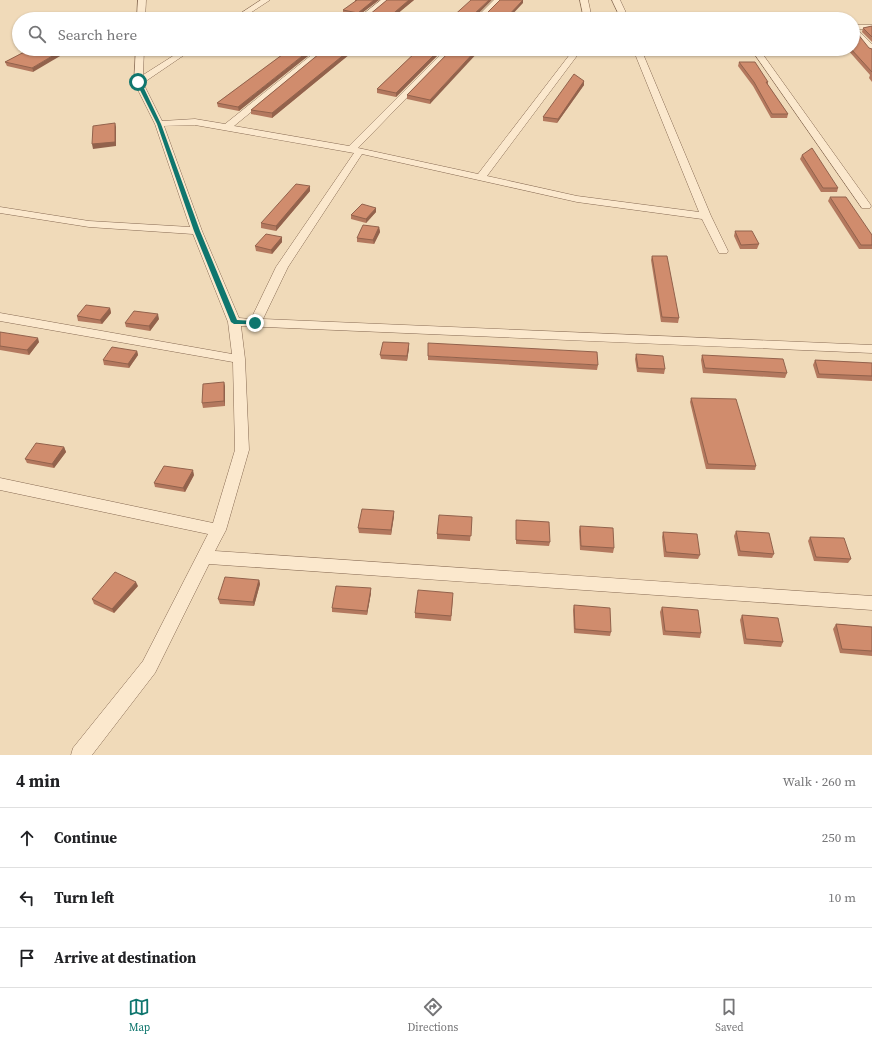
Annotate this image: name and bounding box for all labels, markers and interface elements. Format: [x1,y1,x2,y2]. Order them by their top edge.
search box [12,12,860,56]
icon: search [26,23,48,45]
text: Search here [58,24,137,45]
route start [129,73,147,91]
route end [246,314,264,332]
text: 4 min [16,769,60,793]
text: Walk · 260 m [783,773,856,790]
icon: ahead [16,827,38,849]
text: Continue [54,827,117,848]
text: 250 m [822,829,856,846]
icon: left [16,887,38,909]
text: Turn left [54,887,114,908]
text: 10 m [828,889,856,906]
icon: arrive [16,947,38,969]
text: Arrive at destination [54,947,196,968]
tab: Map [128,996,150,1035]
tab: Directions [407,996,458,1035]
tab: Saved [715,996,744,1035]

